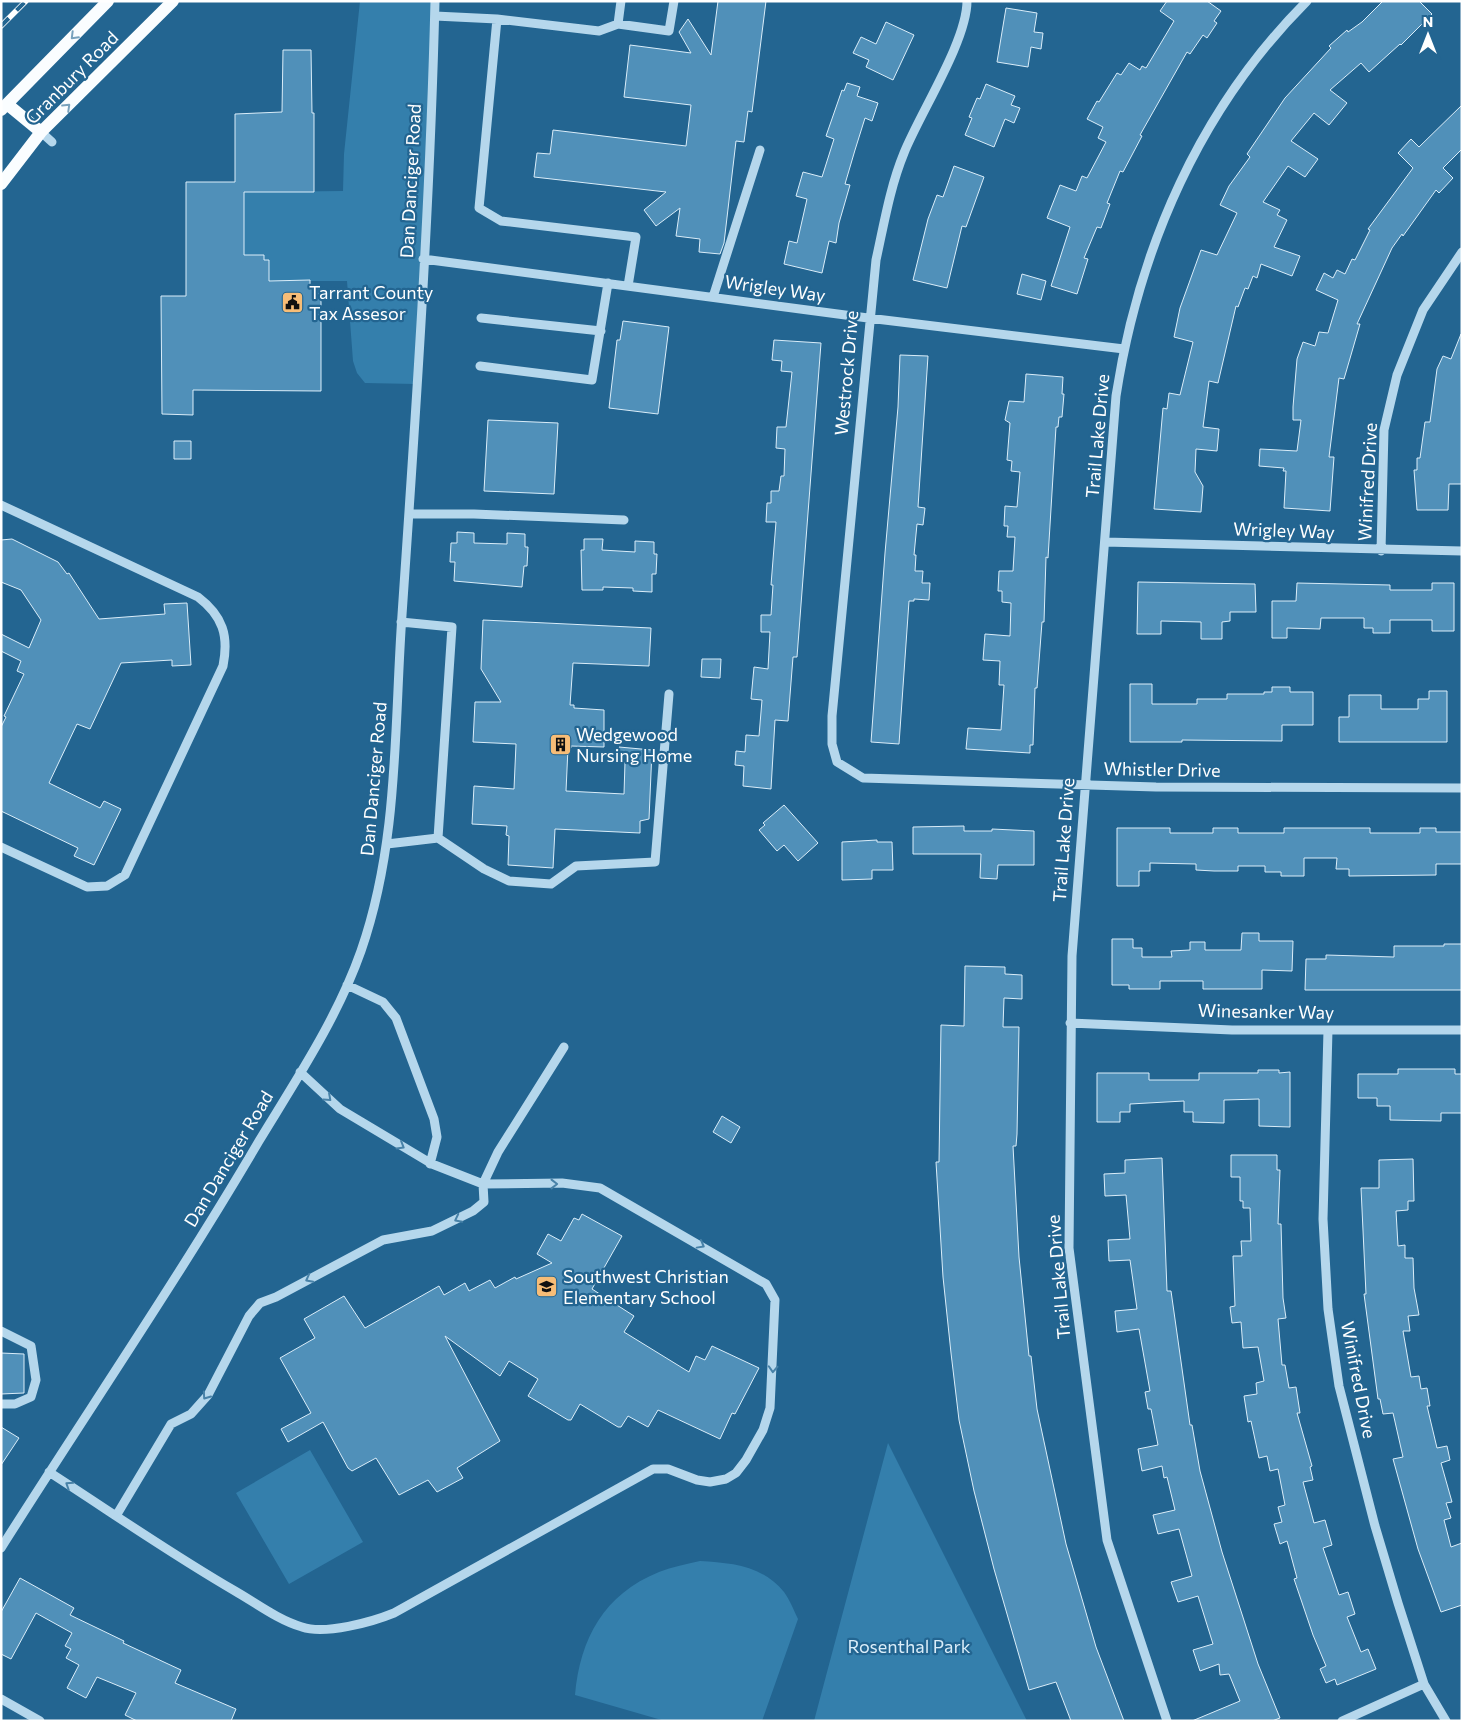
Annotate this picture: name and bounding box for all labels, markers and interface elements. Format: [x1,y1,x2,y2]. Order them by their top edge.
north arrow [1403,10,1453,60]
text: N [1423,13,1433,30]
street label: Granbury Road [20,26,122,128]
one-way arrow [71,30,80,39]
street label: Dan Danciger Road [395,103,425,259]
one-way arrow [61,104,70,113]
street label: Wrigley Way [723,270,827,306]
place label: Tarrant County Tax Assesor [309,281,433,324]
public building icon: Tarrant County Tax Assesor [281,291,305,315]
street label: Westrock Drive [830,310,862,436]
street label: Trail Lake Drive [1081,373,1113,499]
street label: Winifred Drive [1353,422,1381,542]
street label: Wrigley Way [1233,517,1335,543]
street label: Dan Danciger Road [355,701,391,857]
place label: Wedgewood Nursing Home [576,723,692,766]
building icon: Wedgewood Nursing Home [548,733,572,757]
street label: Whistler Drive [1103,757,1221,781]
street label: Trail Lake Drive [1048,777,1078,903]
street label: Winesanker Way [1198,999,1334,1023]
street label: Dan Danciger Road [179,1087,277,1230]
one-way arrow [323,1092,332,1101]
one-way arrow [395,1139,404,1149]
one-way arrow [550,1179,558,1189]
one-way arrow [454,1212,463,1223]
street label: Trail Lake Drive [1042,1214,1074,1340]
one-way arrow [696,1239,705,1249]
place label: Southwest Christian Elementary School [563,1265,729,1308]
one-way arrow [305,1273,314,1283]
school or university icon: Southwest Christian Elementary School [535,1275,559,1299]
street label: Winifred Drive [1337,1319,1381,1440]
one-way arrow [768,1365,779,1373]
one-way arrow [203,1390,212,1400]
one-way arrow [65,1482,74,1491]
park label: Rosenthal Park [848,1635,971,1657]

